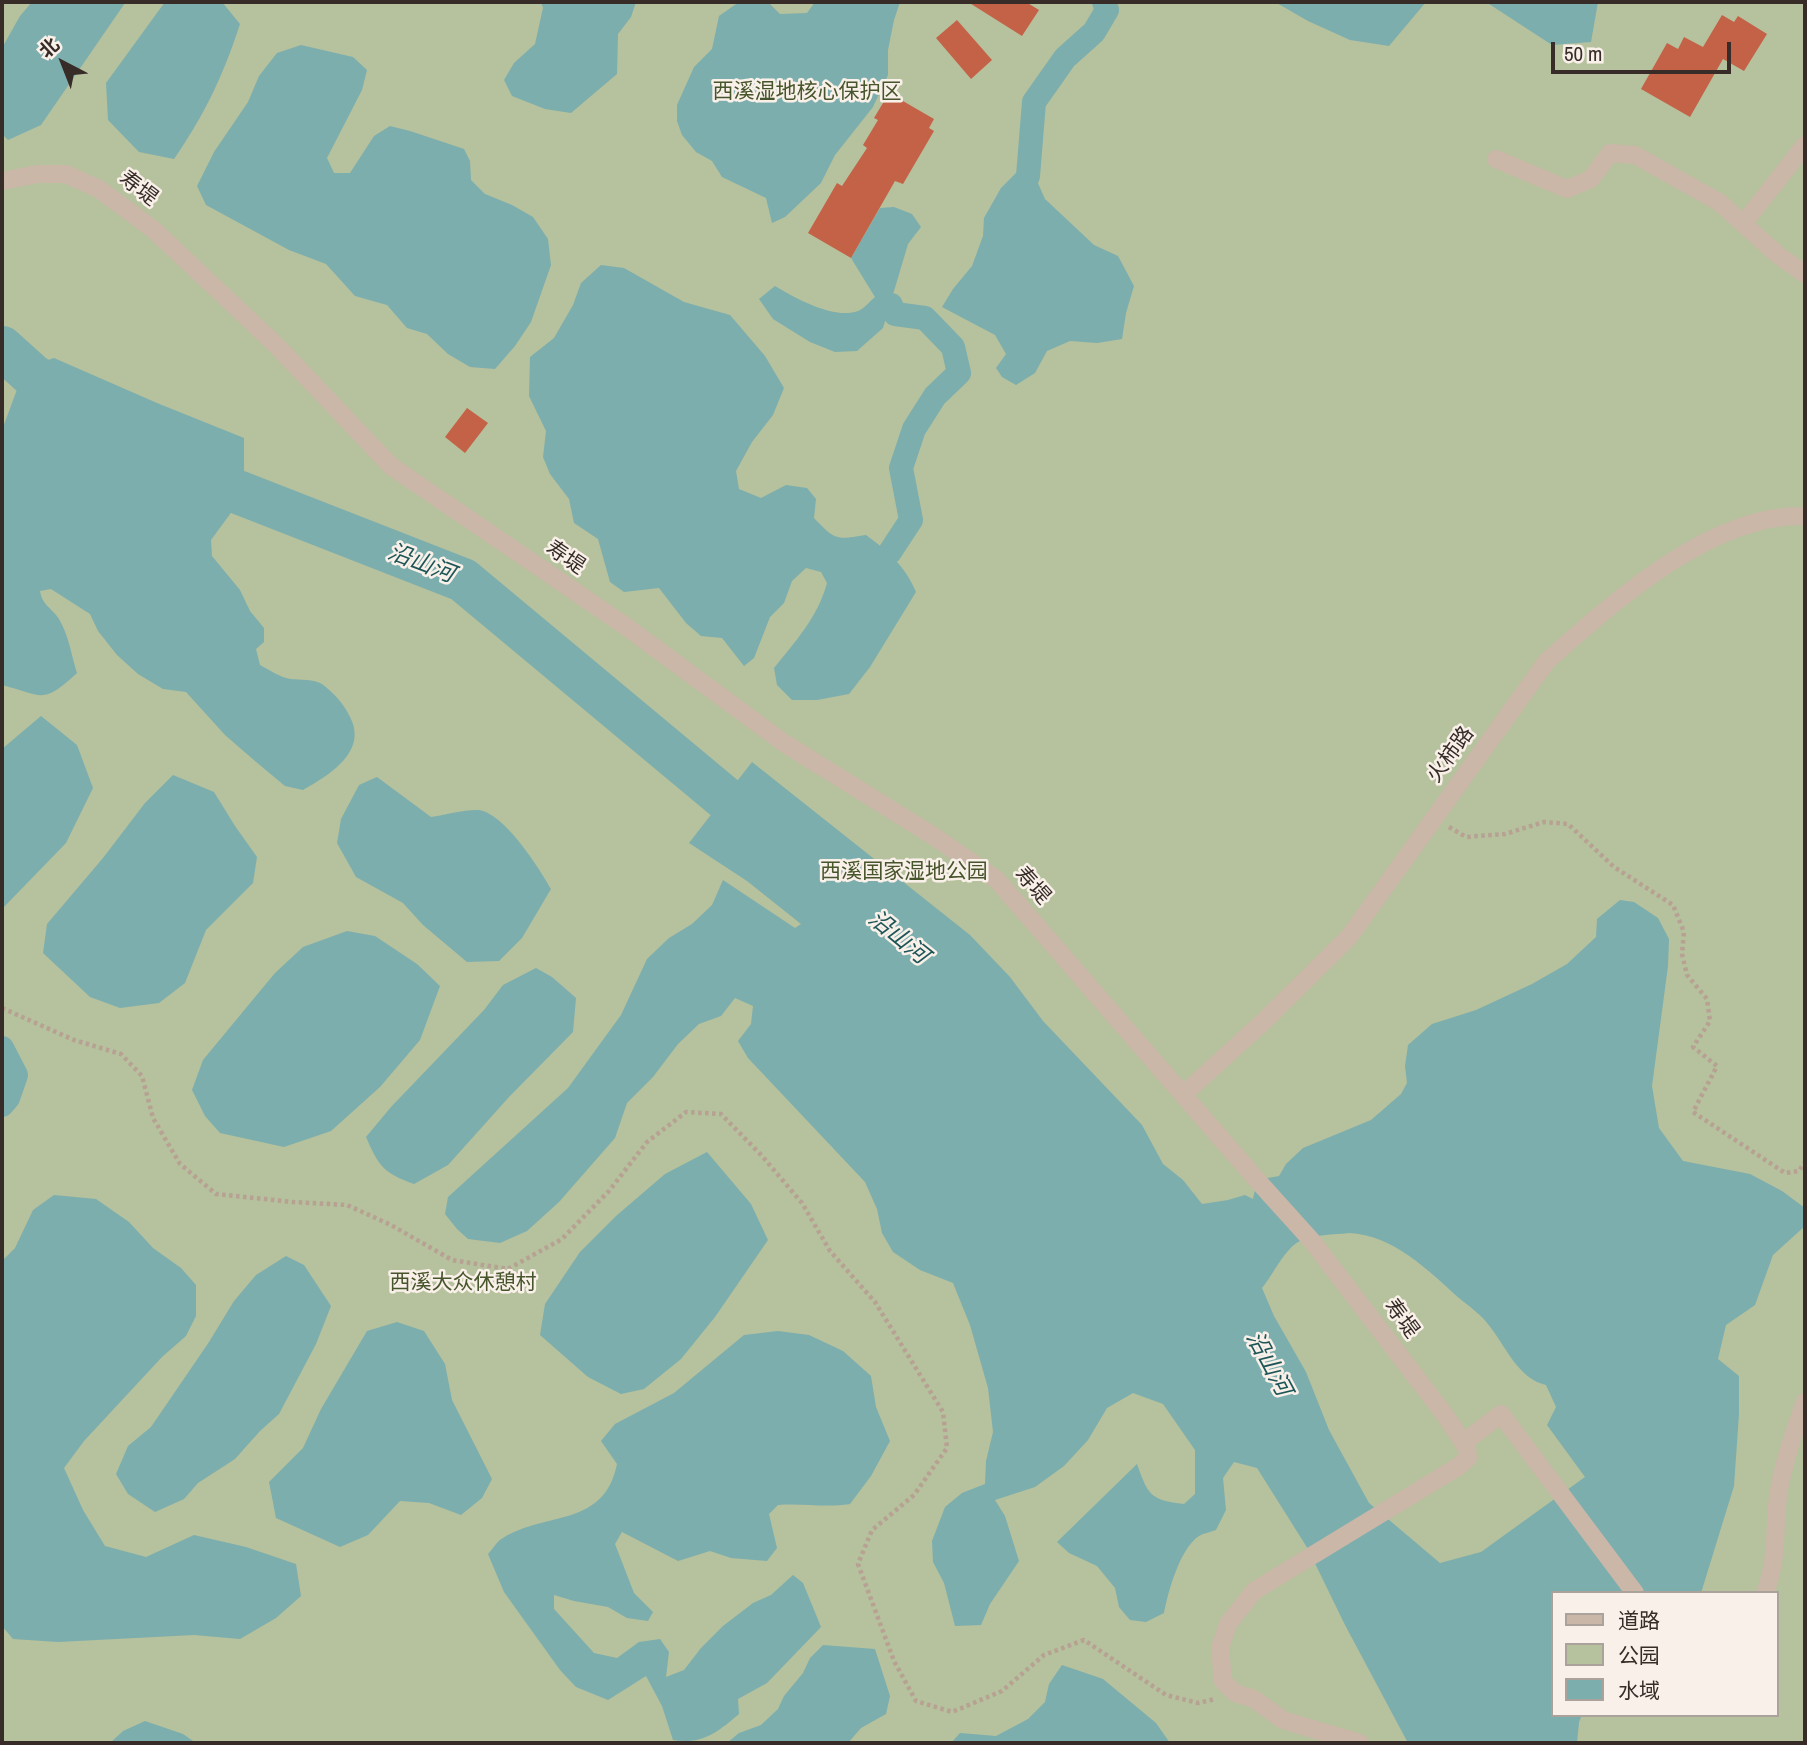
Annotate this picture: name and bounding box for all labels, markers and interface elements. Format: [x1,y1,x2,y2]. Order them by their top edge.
north arrow [28,28,98,98]
scale bar [1555,28,1735,72]
text: 北 [33,31,65,63]
text: 50 m [1564,39,1602,68]
park label: 西溪湿地核心保护区 [713,79,901,105]
street label: 寿堤 [114,166,162,212]
street label: 寿堤 [541,536,589,580]
water label: 沿山河 [384,539,458,589]
street label: 火柿路 [1422,722,1480,788]
park label: 西溪国家湿地公园 [820,859,988,885]
street label: 寿堤 [1009,862,1055,910]
water label: 沿山河 [863,906,933,970]
park label: 西溪大众休憩村 [390,1270,536,1296]
street label: 寿堤 [1378,1295,1424,1343]
water label: 沿山河 [1240,1327,1296,1401]
legend [1552,1591,1779,1717]
text: 道路 [1618,1606,1660,1635]
text: 公园 [1618,1641,1660,1670]
text: 水域 [1618,1676,1660,1705]

